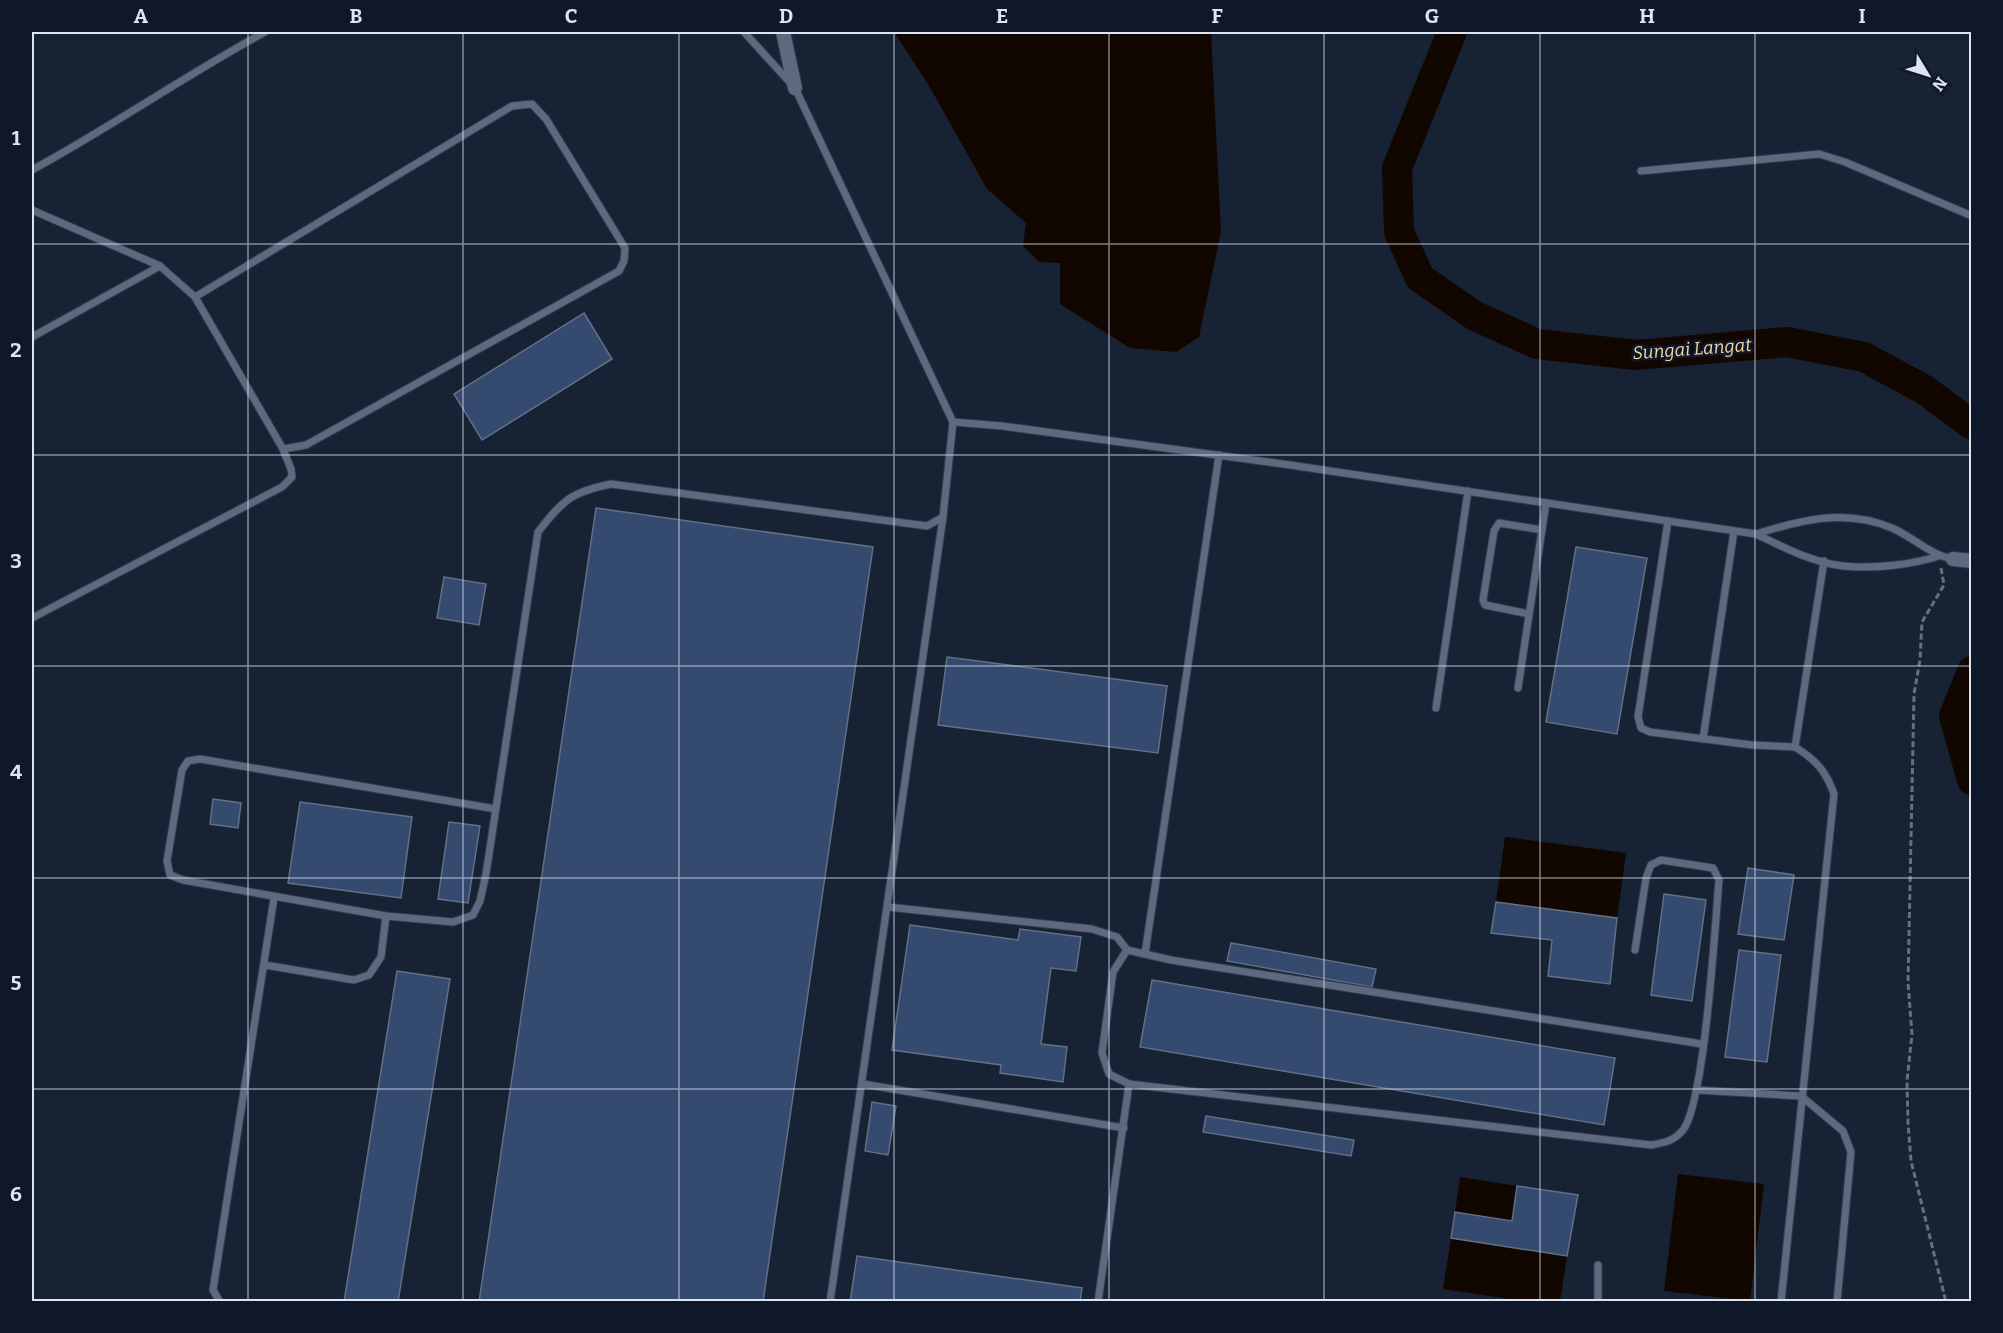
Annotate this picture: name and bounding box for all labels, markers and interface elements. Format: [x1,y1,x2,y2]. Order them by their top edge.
text: A [134,4,149,28]
text: B [350,4,363,28]
text: C [565,4,577,28]
text: D [779,4,793,28]
text: E [996,4,1008,28]
text: F [1211,4,1223,28]
text: G [1425,4,1439,28]
text: H [1639,4,1655,28]
text: I [1858,4,1866,28]
north arrow [1898,45,1958,105]
text: N [1928,73,1951,95]
text: 1 [12,126,21,150]
water label: Sungai Langat [1632,334,1753,364]
text: 2 [10,338,22,362]
text: 3 [10,549,22,573]
text: 4 [10,760,22,784]
text: 5 [11,971,22,995]
text: 6 [10,1182,22,1206]

